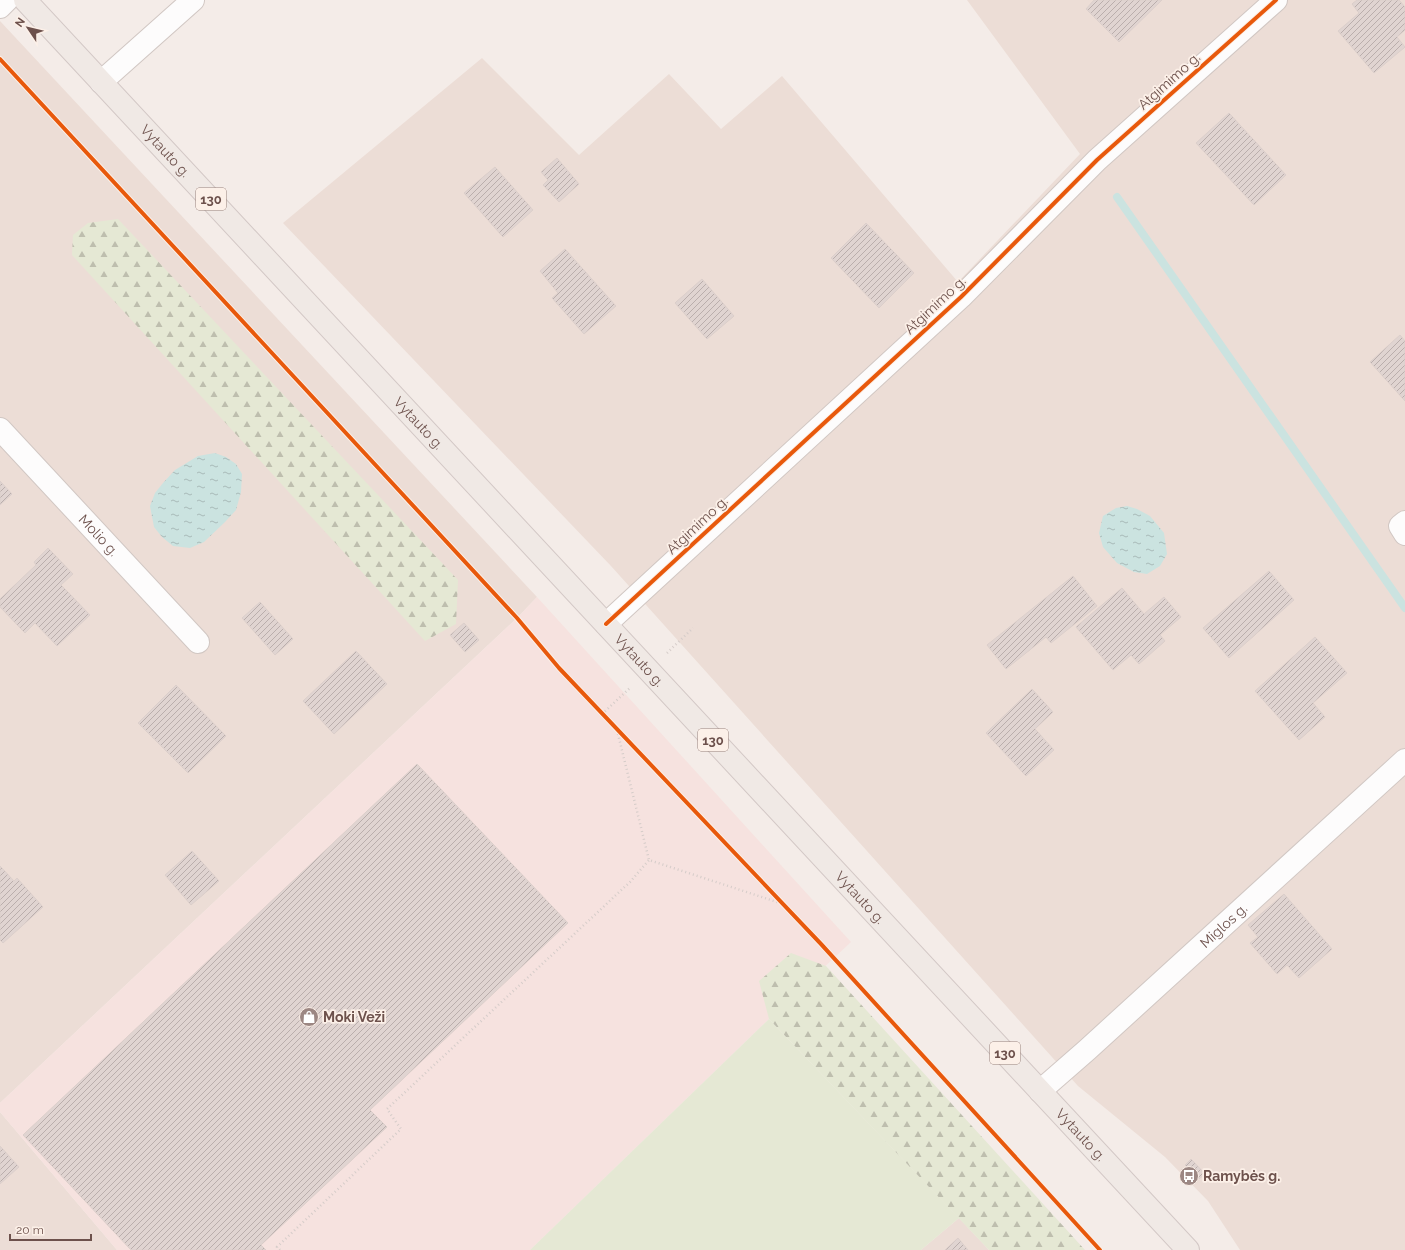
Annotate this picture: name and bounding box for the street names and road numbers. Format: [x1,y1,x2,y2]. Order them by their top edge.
street label: Atgimimo g. [1135,49,1203,113]
street label: Vytauto g. [137,121,193,180]
road number: 130 [196,188,226,210]
street label: Atgimimo g. [901,273,969,337]
street label: Vytauto g. [391,394,447,453]
street label: Atgimimo g. [663,493,731,557]
street label: Molio g. [76,511,122,559]
street label: Vytauto g. [611,631,668,690]
road number: 130 [698,729,728,751]
street label: Vytauto g. [832,868,888,927]
street label: Miglos g. [1197,900,1250,951]
road number: 130 [990,1042,1020,1064]
street label: Vytauto g. [1053,1105,1109,1164]

